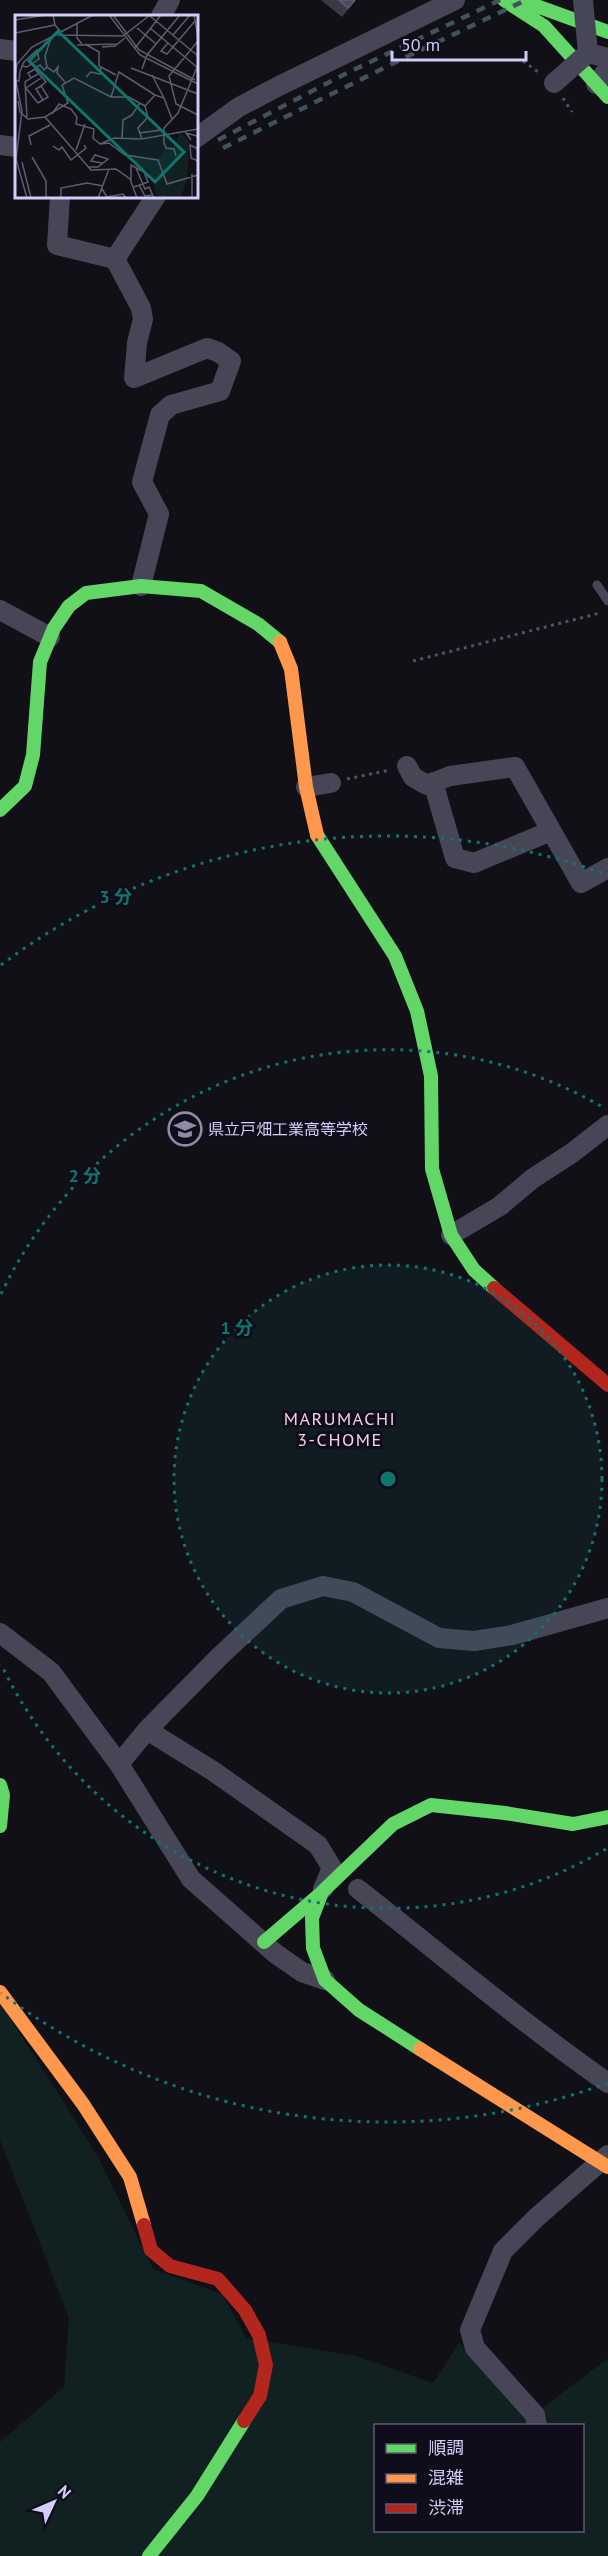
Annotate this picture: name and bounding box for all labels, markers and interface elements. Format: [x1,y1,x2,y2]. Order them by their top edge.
inset map [15,15,198,198]
scale bar [392,24,526,62]
text: 50 m [401,33,440,56]
text: 3 分 [100,885,132,908]
school or university icon: 県立戸畑工業高等学校 [167,1111,203,1147]
place label: 県立戸畑工業高等学校 [208,1119,368,1139]
text: 2 分 [69,1164,101,1187]
text: 1 分 [221,1316,253,1339]
district label: MARUMACHI 3-CHOME [284,1407,396,1451]
centre of rings [378,1469,398,1489]
legend [374,2424,584,2532]
text: 順調 [428,2436,464,2459]
text: 混雑 [428,2466,464,2489]
north arrow [24,2472,84,2532]
text: N [54,2481,76,2502]
text: 渋滞 [428,2496,464,2519]

